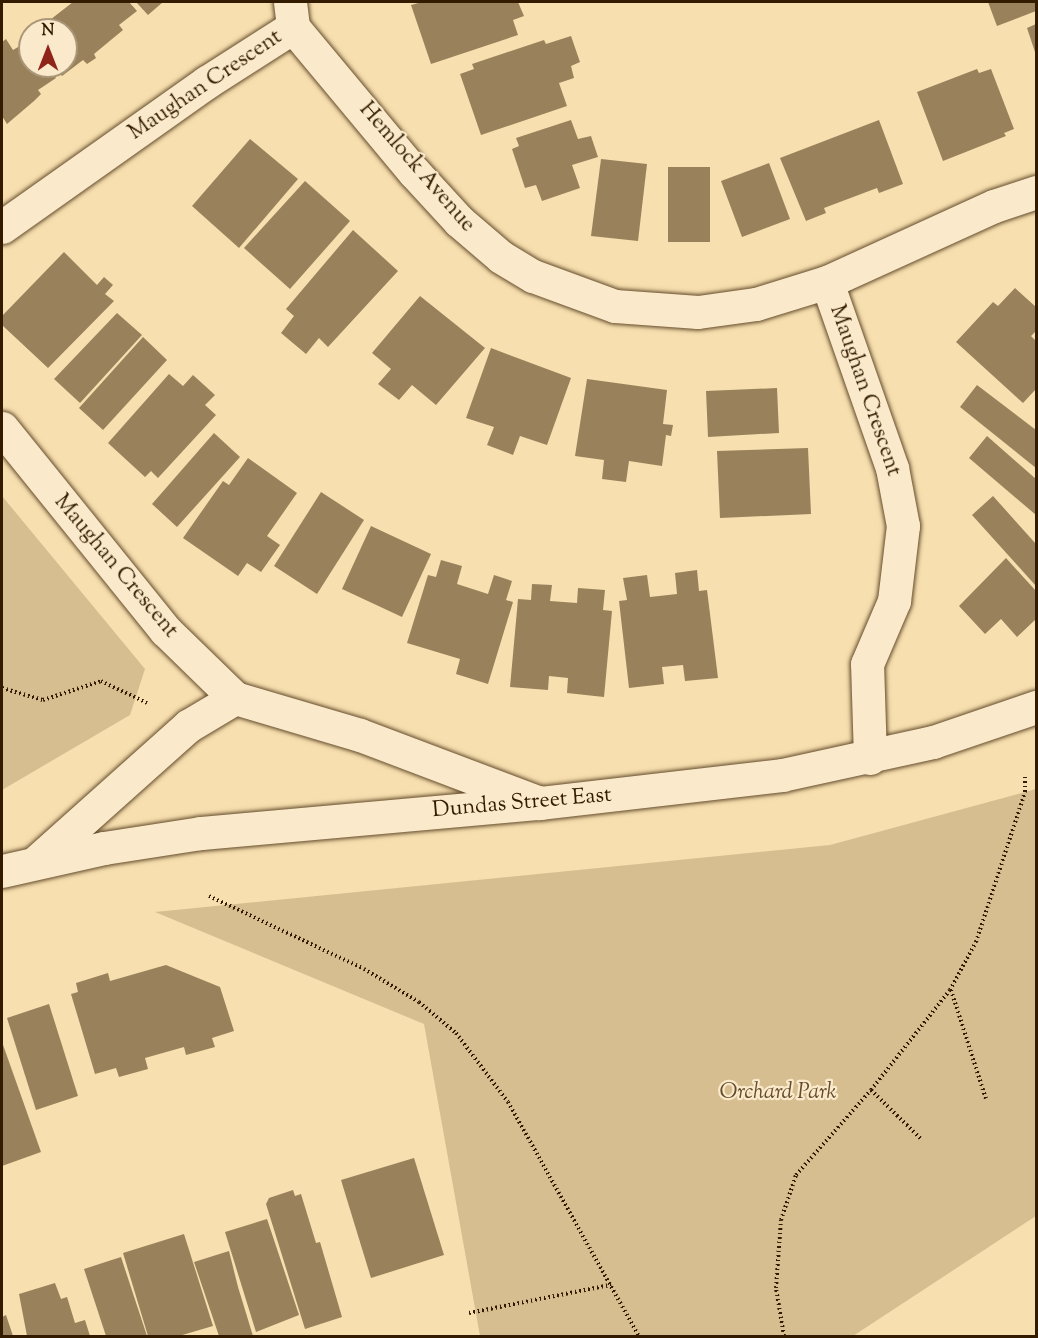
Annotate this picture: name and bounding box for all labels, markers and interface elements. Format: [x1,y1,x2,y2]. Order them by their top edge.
north arrow [18,18,78,78]
text: N [42,20,54,43]
street label: Maughan Crescent [124,25,288,147]
street label: Hemlock Avenue [352,98,480,238]
street label: Maughan Crescent [822,302,906,480]
street label: Maughan Crescent [47,490,183,644]
street label: Dundas Street East [431,783,613,825]
park label: Orchard Park [720,1081,836,1107]

